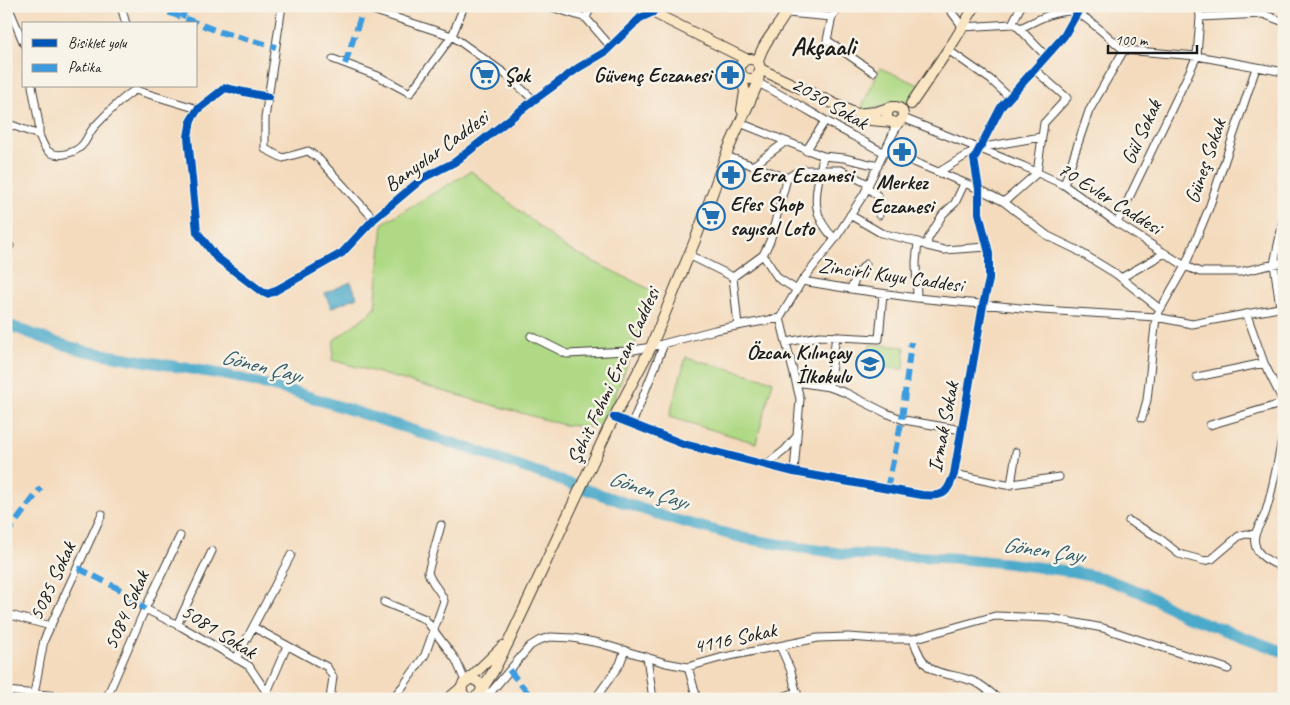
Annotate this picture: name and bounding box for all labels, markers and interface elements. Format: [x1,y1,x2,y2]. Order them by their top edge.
legend [22,22,198,88]
scale bar [1108,22,1196,54]
district label: Akçaali [791,30,859,63]
text: 100 m [1115,31,1149,50]
text: Bisiklet yolu [68,34,128,53]
text: Patika [68,58,102,77]
supermarket icon: Şok [470,60,500,90]
pharmacy icon: Güvenç Eczanesi [715,60,745,90]
place label: Şok [504,62,532,88]
place label: Güvenç Eczanesi [594,62,714,88]
street label: 2030 Sokak [787,71,874,136]
street label: Gül Sokak [1115,95,1168,168]
street label: Banyolar Caddesi [379,103,496,198]
street label: Güneş Sokak [1178,114,1232,207]
pharmacy icon: Merkez Eczanesi [887,137,917,167]
street label: 70 Evler Caddesi [1053,156,1169,242]
pharmacy icon: Esra Eczanesi [716,160,746,190]
place label: Esra Eczanesi [750,162,856,188]
place label: Merkez Eczanesi [871,169,936,219]
place label: Efes Shop sayısal Loto [730,191,816,242]
supermarket icon: Efes Shop sayısal Loto [696,201,726,231]
street label: Zincirli Kuyu Caddesi [817,252,968,298]
street label: Şehit Fehmi Ercan Caddesi [561,281,667,468]
place label: Özcan Kılınçay İlkokulu [747,339,853,389]
water label: Gönen Çayı [219,342,308,390]
school or university icon: Özcan Kılınçay İlkokulu [855,349,885,379]
street label: Irmak Sokak [921,378,965,475]
water label: Gönen Çayı [605,464,695,517]
water label: Gönen Çayı [1001,530,1089,570]
street label: 5085 Sokak [22,536,82,625]
street label: 5084 Sokak [97,565,156,654]
street label: 5081 Sokak [176,598,263,665]
street label: 4116 Sokak [691,616,780,659]

